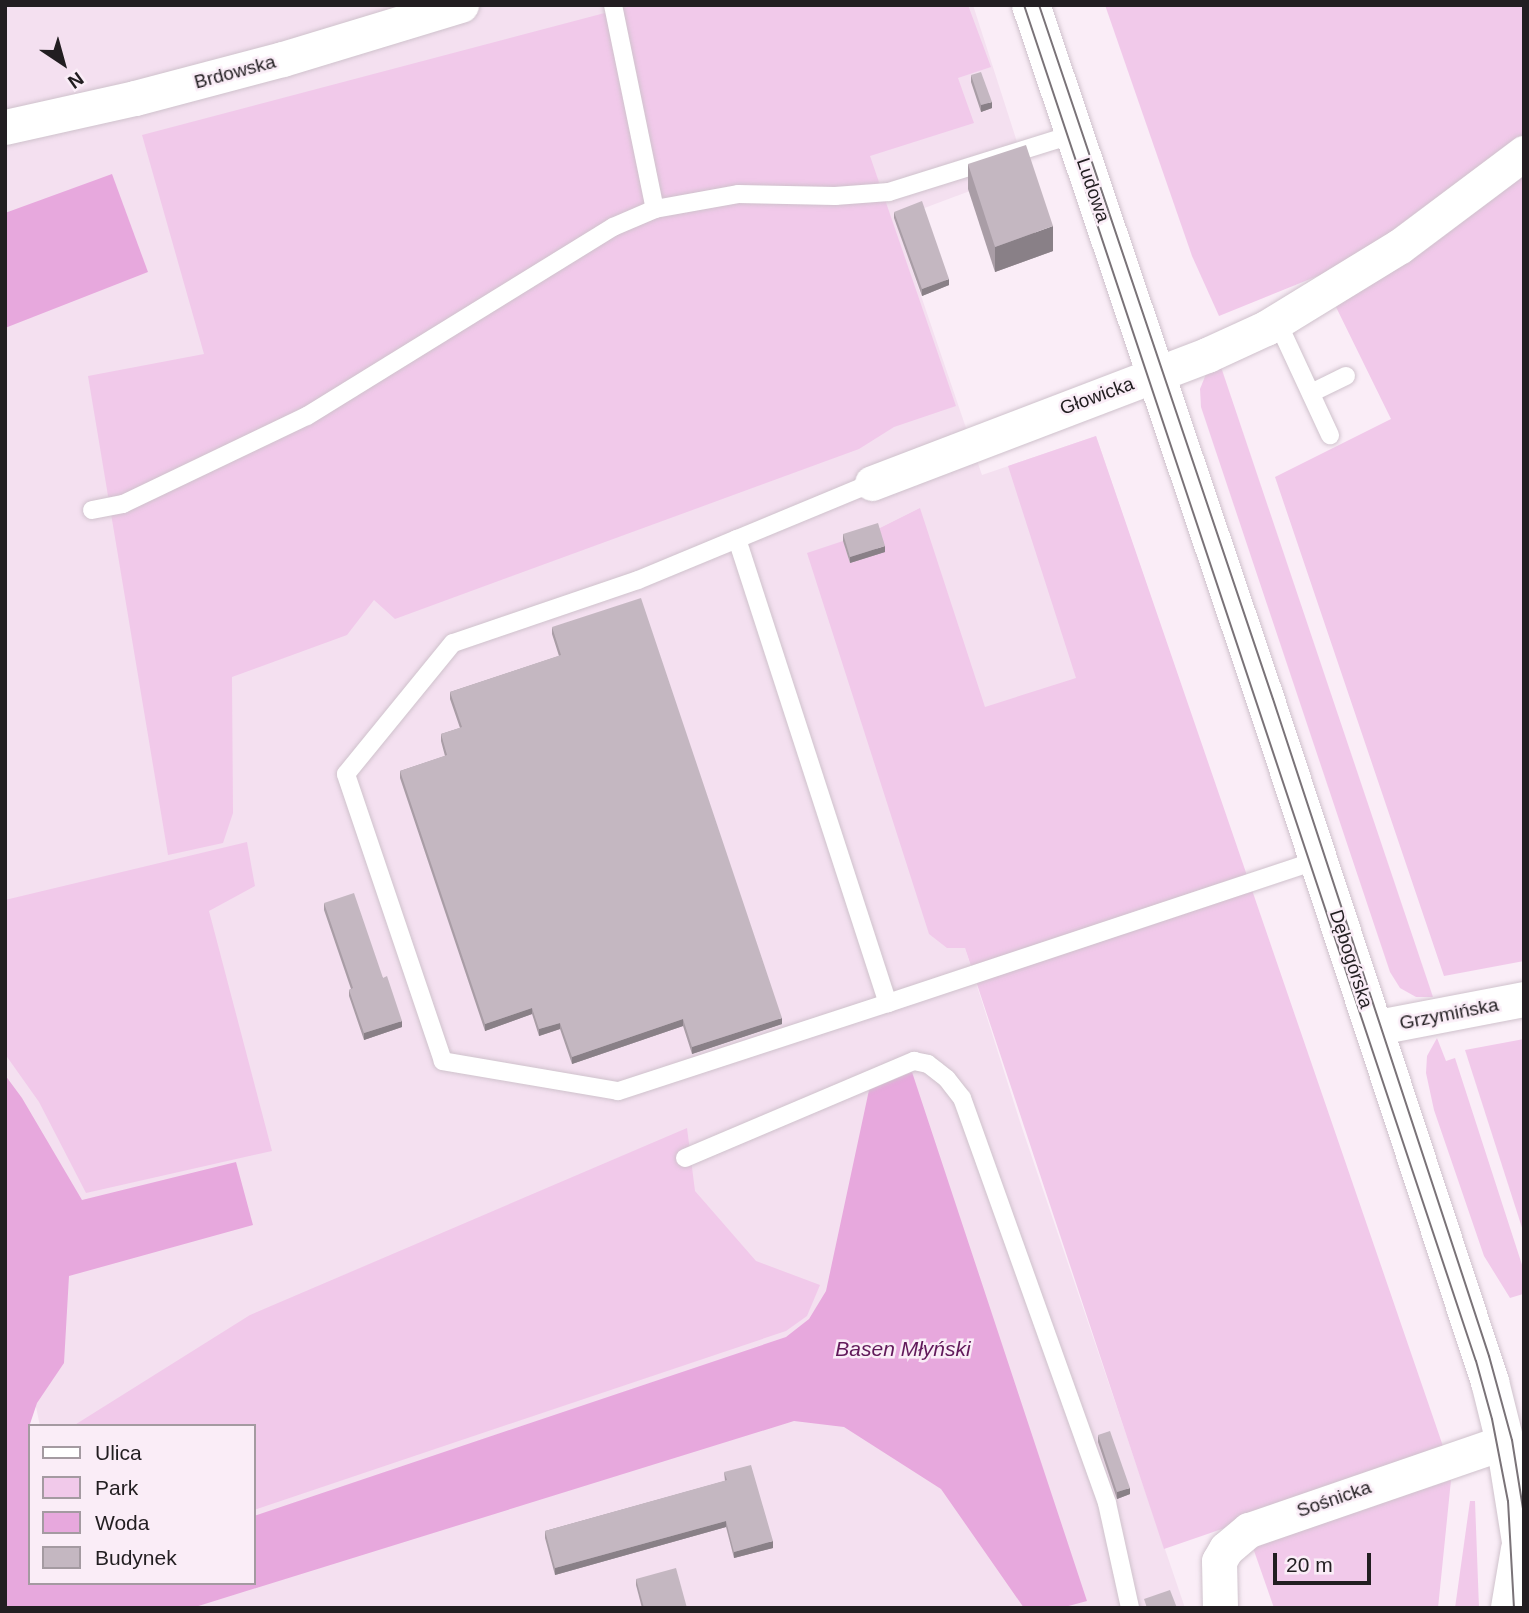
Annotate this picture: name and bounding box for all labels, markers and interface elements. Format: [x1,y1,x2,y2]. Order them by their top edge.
north arrow [28,28,98,98]
street label: Brdowska [192,50,278,94]
text: N [64,68,87,93]
street label: Ludowa [1071,155,1115,225]
street label: Głowicka [1057,372,1137,420]
street label: Dębogórska [1324,907,1378,1011]
street label: Grzymińska [1398,993,1500,1035]
water label: Basen Młyński [835,1336,971,1362]
legend [28,1424,256,1585]
text: Ulica [95,1441,142,1464]
text: Park [95,1476,138,1499]
street label: Sośnicka [1294,1476,1374,1522]
text: Woda [95,1511,149,1534]
scale bar [1277,1540,1375,1584]
text: Budynek [95,1546,177,1569]
text: 20 m [1286,1553,1333,1576]

